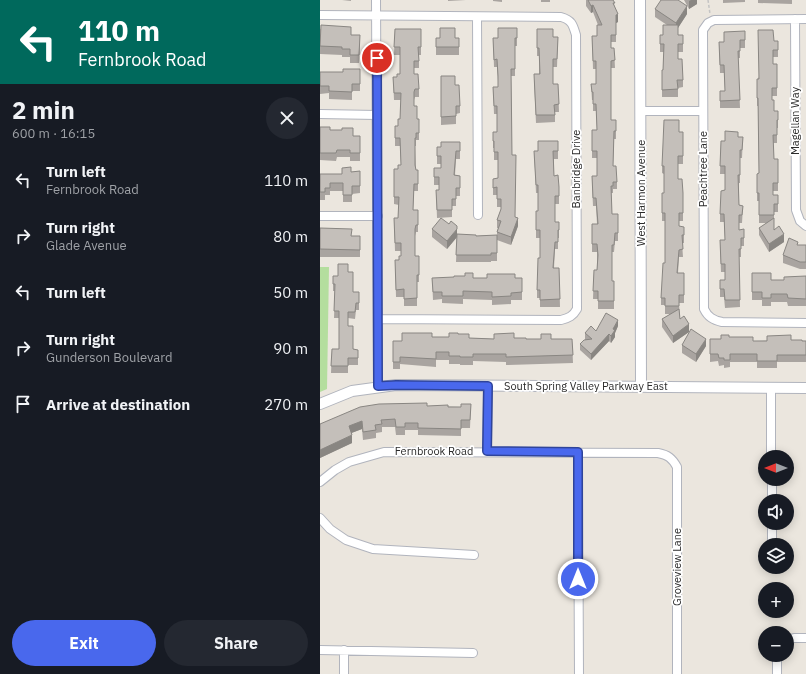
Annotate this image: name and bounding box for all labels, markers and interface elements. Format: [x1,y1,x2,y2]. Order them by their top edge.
text: 110 m [78,12,160,49]
icon: left [12,16,64,68]
pin [360,41,394,75]
icon: arrive [366,47,388,69]
text: Fernbrook Road [78,48,207,71]
street label: Magellan Way [788,86,802,155]
text: 2 min [12,94,75,126]
button: close [266,97,308,139]
text: 600 m · 16:15 [12,125,95,142]
street label: Banbridge Drive [569,130,583,208]
street label: Peachtree Lane [696,131,710,207]
street label: West Harmon Avenue [634,140,648,246]
text: Turn left [46,162,106,181]
icon: left [12,169,34,191]
text: 110 m [264,171,308,190]
text: Fernbrook Road [46,181,139,198]
text: Turn right [46,218,115,237]
icon: right [12,225,34,247]
text: 80 m [273,227,308,246]
text: Glade Avenue [46,237,127,254]
icon: left [12,281,34,303]
text: Turn left [46,283,106,302]
text: 50 m [273,283,308,302]
text: Turn right [46,330,115,349]
icon: right [12,337,34,359]
text: 90 m [273,339,308,358]
text: Gunderson Boulevard [46,349,173,366]
street label: South Spring Valley Parkway East [504,379,668,393]
icon: arrive [12,393,34,415]
text: Arrive at destination [46,395,190,414]
text: 270 m [264,395,308,414]
street label: Fernbrook Road [395,444,473,458]
north arrow [758,450,794,486]
map controls [758,450,794,662]
button: sound [758,494,794,530]
street label: Groveview Lane [670,528,684,606]
button: layers [758,538,794,574]
position arrow [557,558,599,600]
button: + [758,582,794,618]
button: Exit [12,620,156,666]
button: Share [164,620,308,666]
button: − [758,626,794,662]

